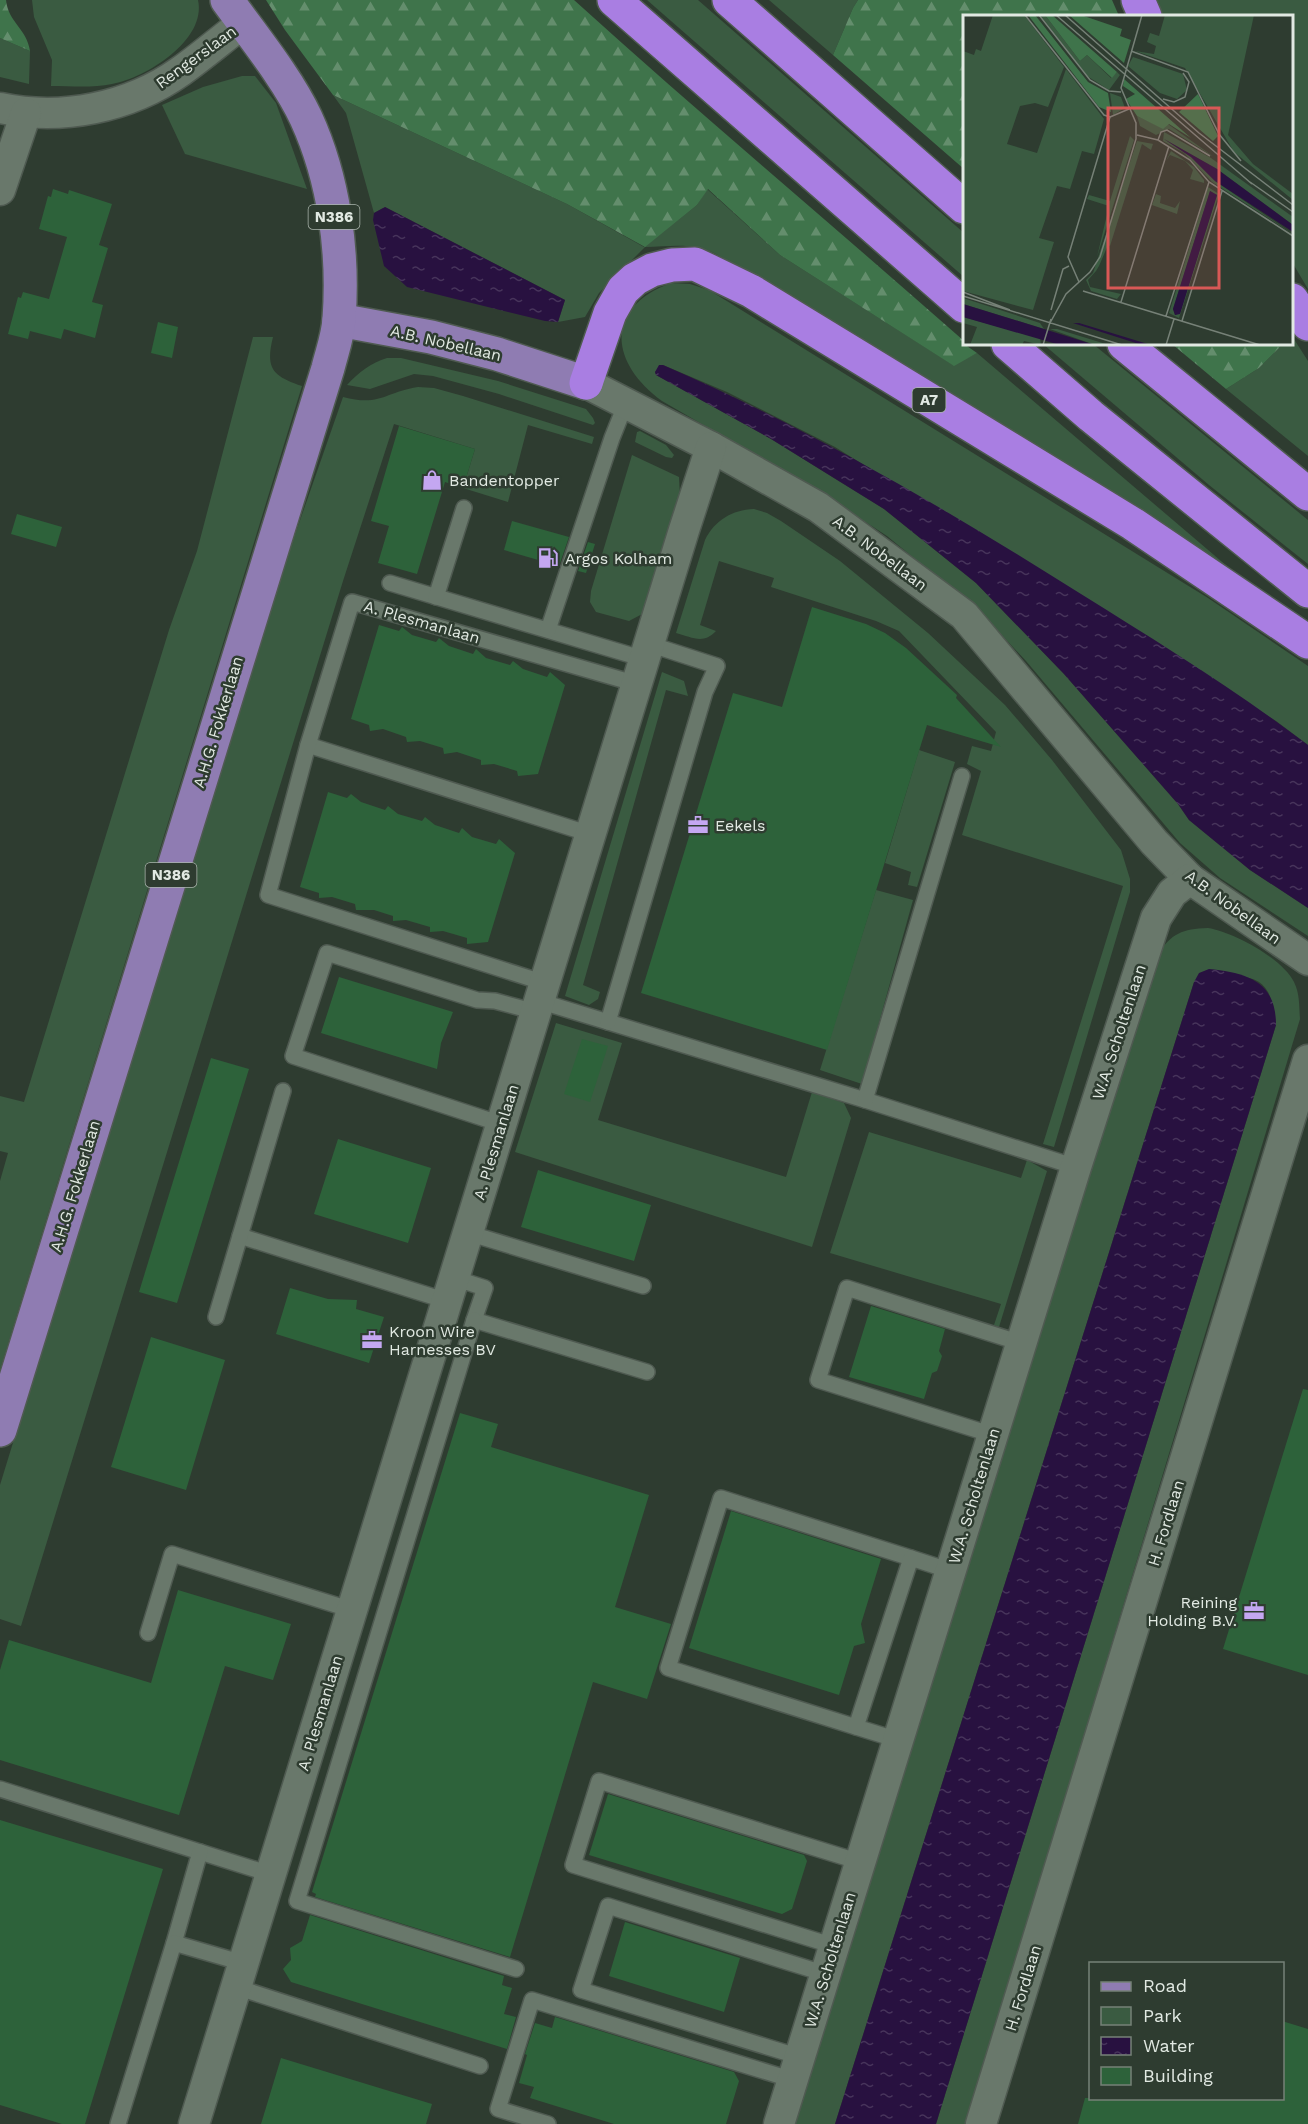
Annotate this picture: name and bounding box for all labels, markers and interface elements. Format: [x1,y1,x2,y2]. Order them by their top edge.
inset map [963,15,1293,345]
street label: Rengerslaan [152,21,240,93]
road number: N386 [308,205,360,229]
street label: A.B. Nobellaan [389,321,503,365]
road number: A7 [912,388,946,412]
shop icon: Bandentopper [420,468,444,492]
place label: Bandentopper [449,471,560,490]
street label: A.B. Nobellaan [829,511,931,595]
fuel station icon: Argos Kolham [536,546,560,570]
place label: Argos Kolham [565,549,672,568]
street label: A. Plesmanlaan [362,596,482,648]
street label: A.H.G. Fokkerlaan [189,654,247,790]
office icon: Eekels [686,813,710,837]
place label: Eekels [715,816,765,835]
road number: N386 [146,863,196,887]
street label: A.B. Nobellaan [1182,866,1284,948]
street label: W.A. Scholtenlaan [1088,962,1150,1102]
street label: A. Plesmanlaan [469,1082,523,1202]
street label: A.H.G. Fokkerlaan [46,1118,104,1254]
place label: Kroon Wire Harnesses BV [389,1322,496,1359]
office icon: Kroon Wire Harnesses BV [360,1328,384,1352]
street label: W.A. Scholtenlaan [944,1426,1004,1566]
street label: H. Fordlaan [1144,1478,1188,1568]
place label: Reining Holding B.V. [1147,1593,1237,1630]
office icon: Reining Holding B.V. [1242,1599,1266,1623]
street label: A. Plesmanlaan [293,1653,347,1773]
street label: W.A. Scholtenlaan [800,1890,860,2030]
street label: H. Fordlaan [1001,1943,1045,2033]
legend [1089,1962,1284,2100]
text: Road [1143,1975,1187,1996]
text: Park [1143,2005,1182,2026]
text: Water [1143,2035,1195,2056]
text: Building [1143,2065,1213,2086]

